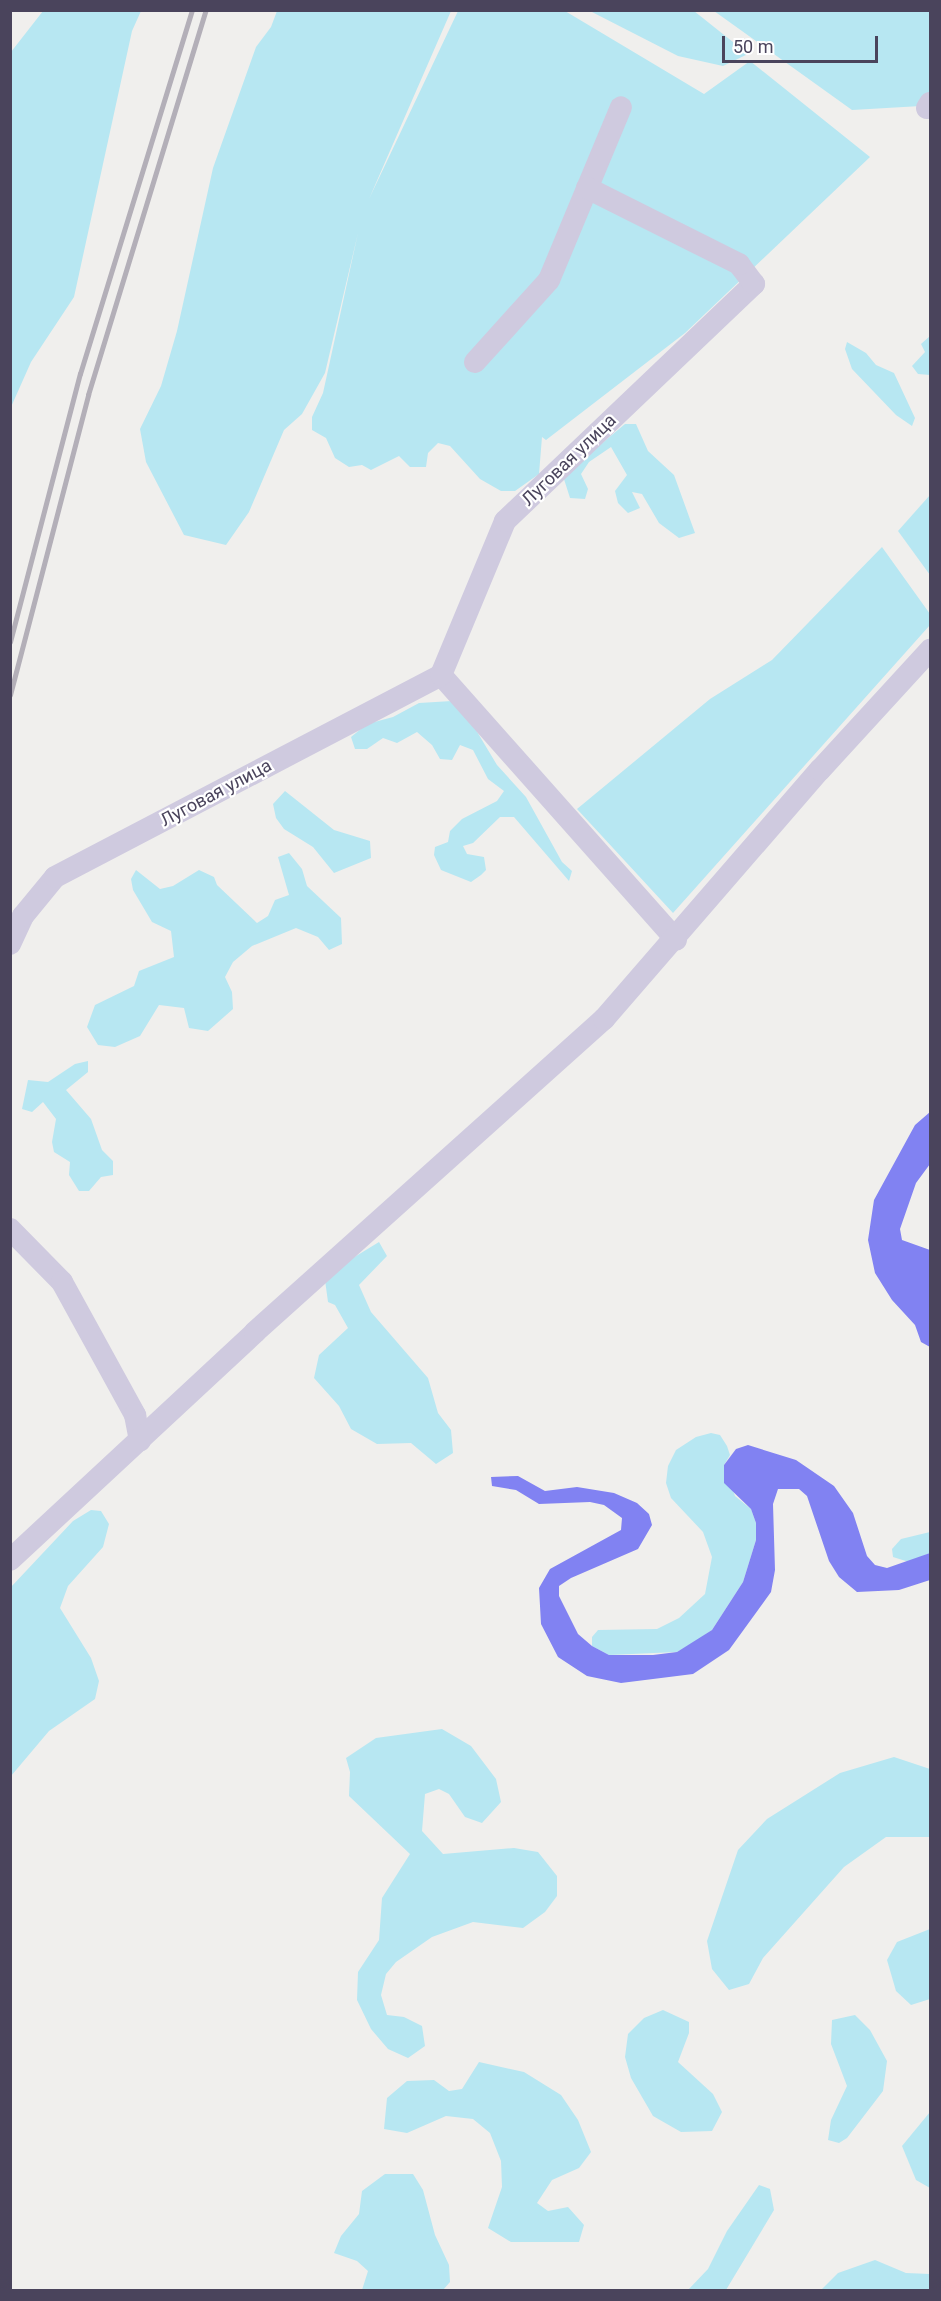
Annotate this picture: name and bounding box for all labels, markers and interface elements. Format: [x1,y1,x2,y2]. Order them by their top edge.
scale bar [725,24,881,62]
text: 50 m [733,36,773,57]
street label: Луговая улица [517,410,621,510]
street label: Луговая улица [157,755,275,831]

